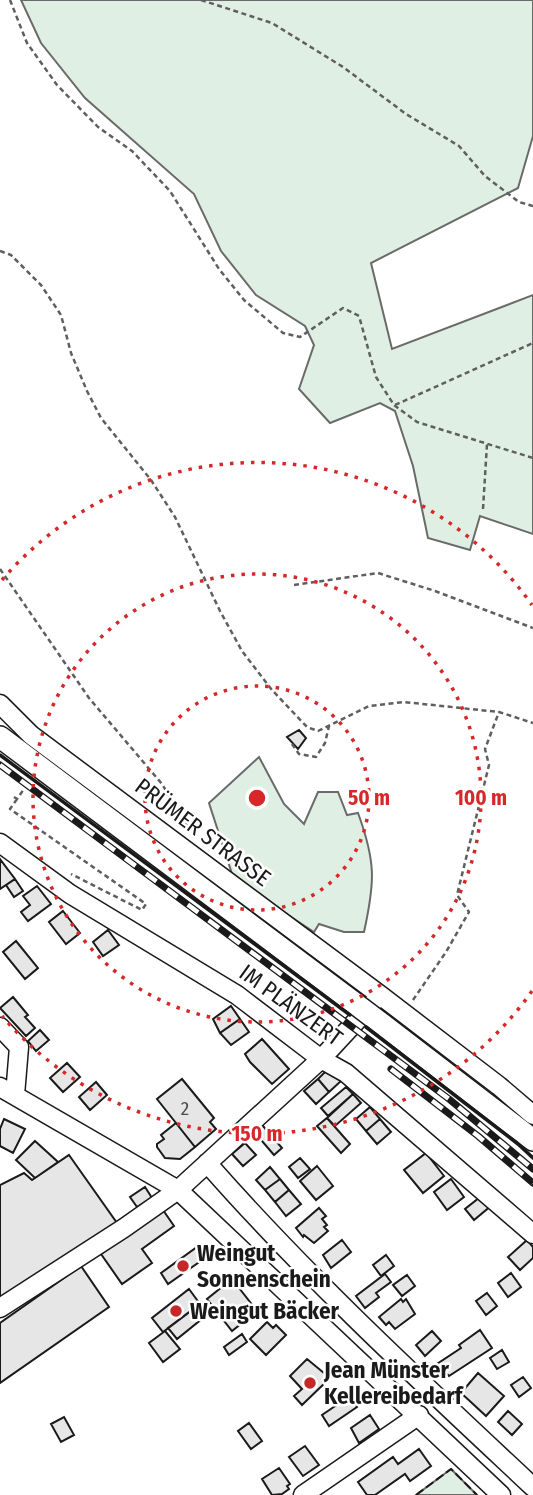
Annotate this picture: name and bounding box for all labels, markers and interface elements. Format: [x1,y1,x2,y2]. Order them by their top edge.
street label: PRÜMER STRASSE [130,772,276,892]
text: 50 m [348,785,390,811]
text: 100 m [455,785,507,811]
centre of rings [245,786,269,810]
street label: IM PLÄNZERT [234,958,348,1052]
house number: 2 [181,1097,189,1120]
text: 150 m [231,1121,283,1147]
place label: Weingut Sonnenschein [197,1239,331,1293]
marker: Weingut Sonnenschein [175,1258,191,1274]
place label: Weingut Bäcker [190,1297,340,1325]
marker: Weingut Bäcker [168,1303,184,1319]
place label: Jean Münster Kellereibedarf [323,1356,465,1410]
marker: Jean Münster Kellereibedarf [302,1375,318,1391]

